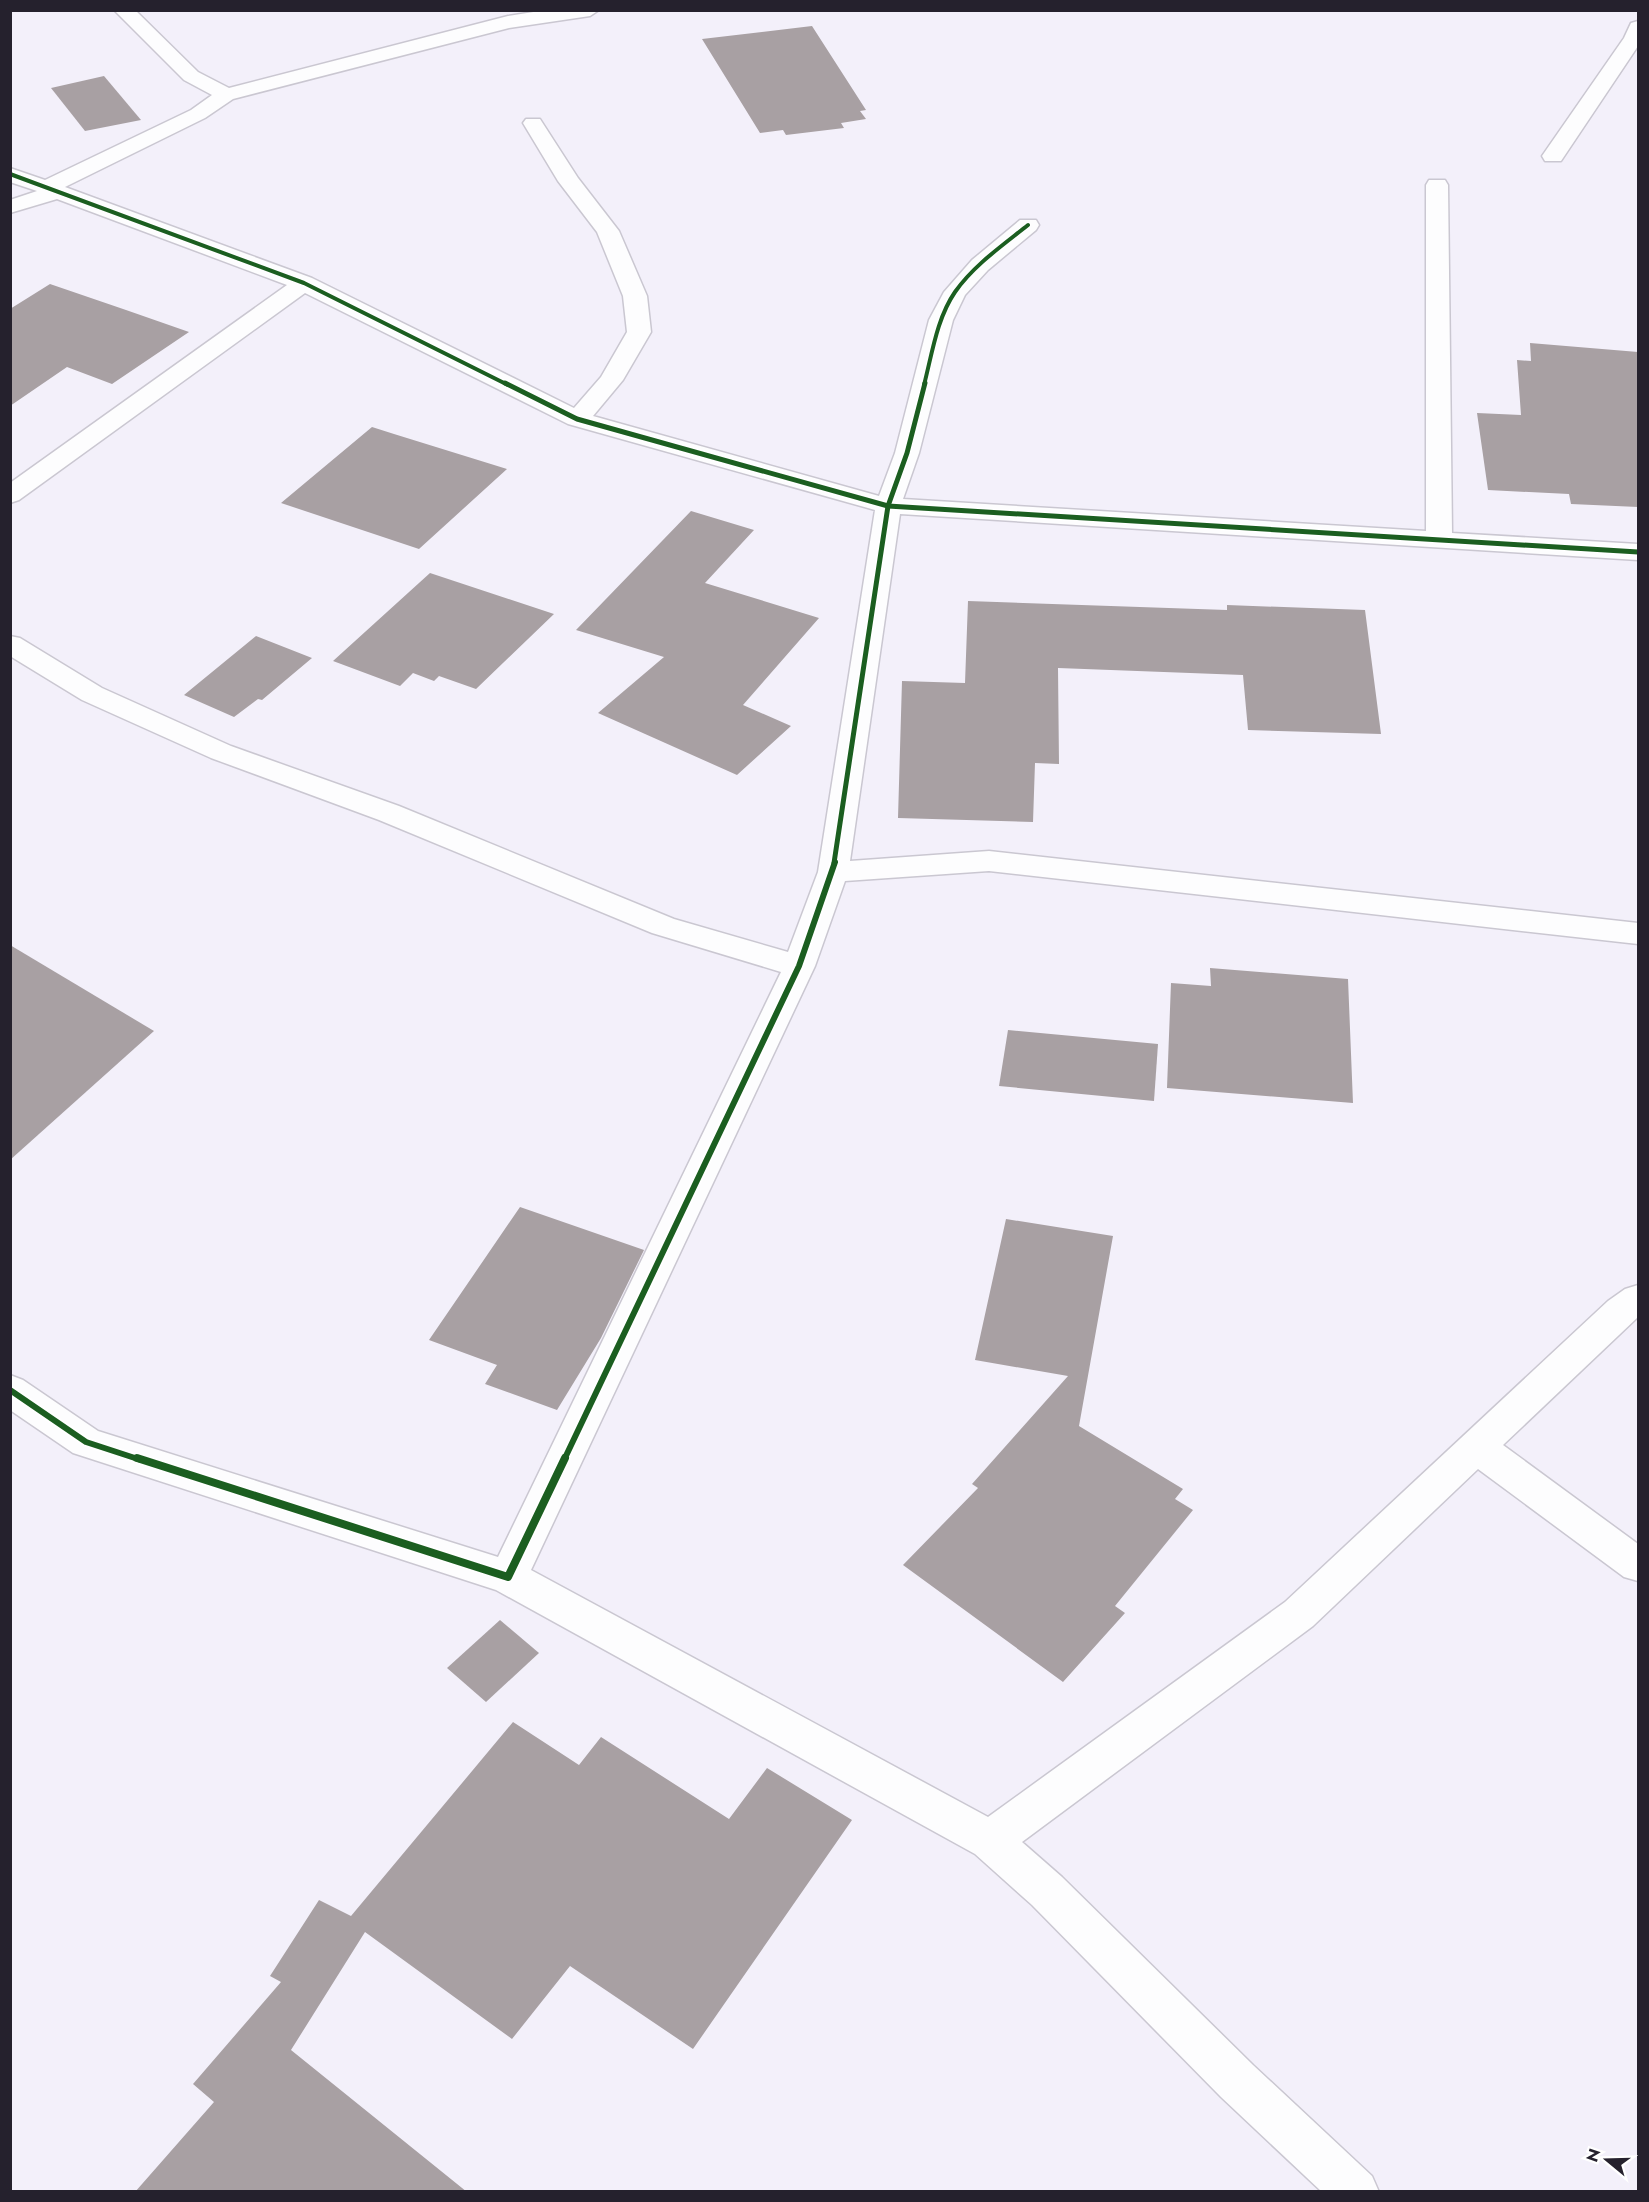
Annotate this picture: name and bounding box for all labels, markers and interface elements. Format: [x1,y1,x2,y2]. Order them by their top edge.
north arrow [1577,2130,1637,2190]
text: N [1580,2146,1606,2165]

